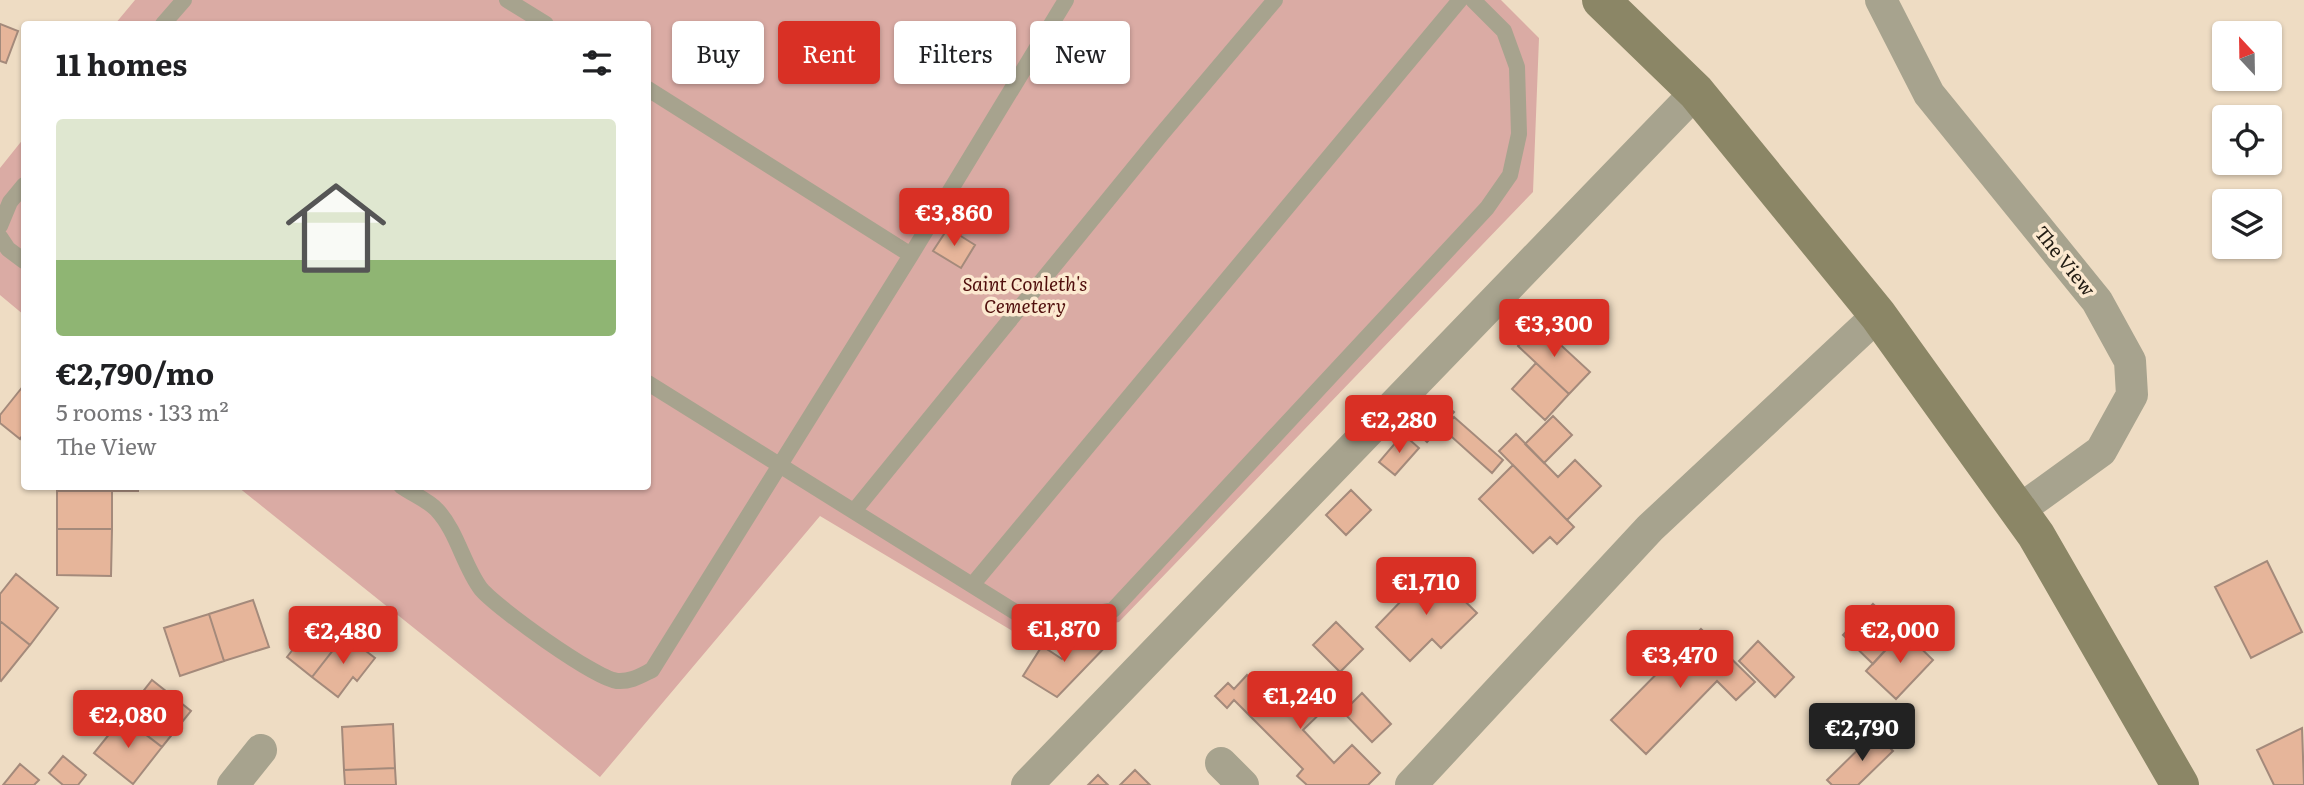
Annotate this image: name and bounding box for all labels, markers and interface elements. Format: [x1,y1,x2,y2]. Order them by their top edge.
chip: Buy [672,21,764,84]
chip: Rent [778,21,880,84]
chip: Filters [894,21,1016,84]
chip: New [1030,21,1130,84]
north arrow [2212,21,2282,91]
map controls [2212,21,2282,259]
text: 11 homes [56,41,187,85]
icon: filters [578,44,616,82]
button: locate [2212,105,2282,175]
icon: home [273,165,399,291]
pin: €3,860 [897,188,1011,248]
button: layers [2212,189,2282,259]
text: €3,860 [915,194,993,228]
street label: The View [2029,219,2103,302]
park label: Saint Conleth's Cemetery [963,269,1087,319]
pin: €3,300 [1497,300,1611,359]
text: €3,300 [1515,305,1593,339]
text: €2,790/mo [56,350,214,394]
text: 5 rooms · 133 m² [56,394,229,428]
pin: €2,280 [1342,396,1456,455]
text: €2,280 [1361,401,1437,435]
text: The View [56,428,157,462]
pin: €1,710 [1369,558,1483,617]
text: €1,710 [1392,563,1460,597]
pin: €1,870 [1007,604,1121,664]
pin: €2,480 [286,606,400,666]
pin: €2,000 [1843,606,1957,665]
text: €1,870 [1028,610,1100,644]
text: €2,000 [1861,611,1939,645]
text: €2,480 [305,612,381,646]
pin: €3,470 [1623,630,1737,690]
text: €3,470 [1642,636,1718,670]
pin: €1,240 [1243,672,1357,731]
text: €1,240 [1263,677,1337,711]
pin: €2,080 [71,690,185,750]
text: €2,080 [89,696,167,730]
pin: €2,790 [1805,704,1919,763]
text: €2,790 [1825,709,1899,743]

